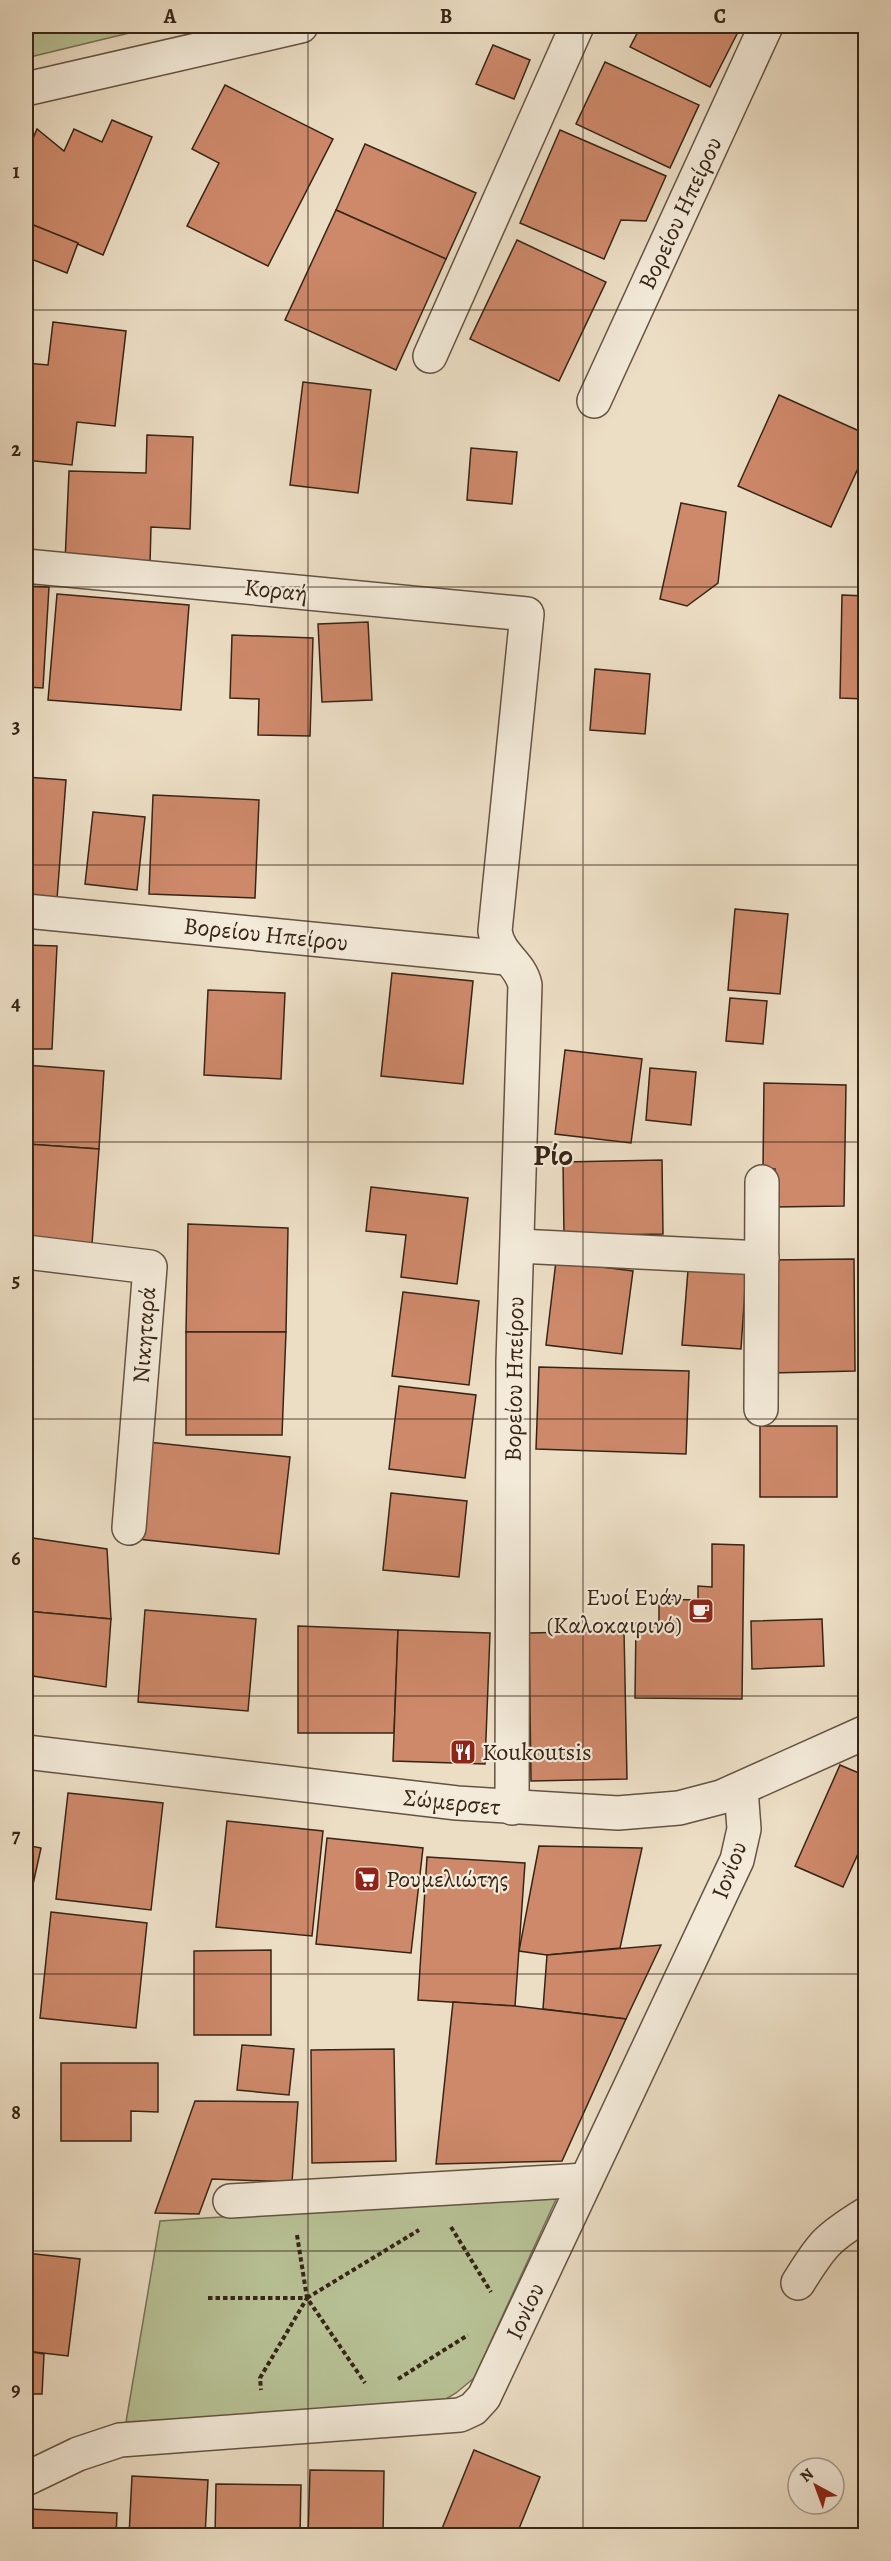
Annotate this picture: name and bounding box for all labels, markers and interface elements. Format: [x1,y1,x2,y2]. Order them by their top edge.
text: A [163,3,177,30]
text: B [440,3,452,30]
text: C [714,3,726,30]
street label: Βορείου Ηπείρου [631,131,729,295]
text: 1 [12,158,20,185]
text: 2 [11,436,21,463]
street label: Κοραή [243,571,309,609]
text: 3 [12,713,20,740]
street label: Βορείου Ηπείρου [182,909,350,959]
text: 4 [11,990,21,1017]
district label: Ρίο [533,1135,573,1175]
text: 5 [12,1267,20,1294]
street label: Νικηταρά [125,1286,163,1384]
street label: Βορείου Ηπείρου [497,1296,531,1462]
text: 6 [11,1545,21,1572]
place label: Ευοί Ευάν (Καλοκαιρινό) [546,1581,682,1641]
cafe icon: Ευοί Ευάν (Καλοκαιρινό) [686,1596,716,1626]
place label: Koukoutsis [482,1736,592,1768]
restaurant icon: Koukoutsis [448,1737,478,1767]
street label: Σώμερσετ [402,1781,502,1823]
text: 7 [12,1822,21,1849]
street label: Ιονίου [703,1837,755,1903]
place label: Ρουμελιώτης [386,1863,508,1895]
supermarket icon: Ρουμελιώτης [352,1864,382,1894]
text: 8 [11,2099,21,2126]
street label: Ιονίου [498,2277,552,2345]
text: 9 [11,2376,21,2403]
north arrow [786,2456,846,2516]
text: N [795,2463,819,2488]

